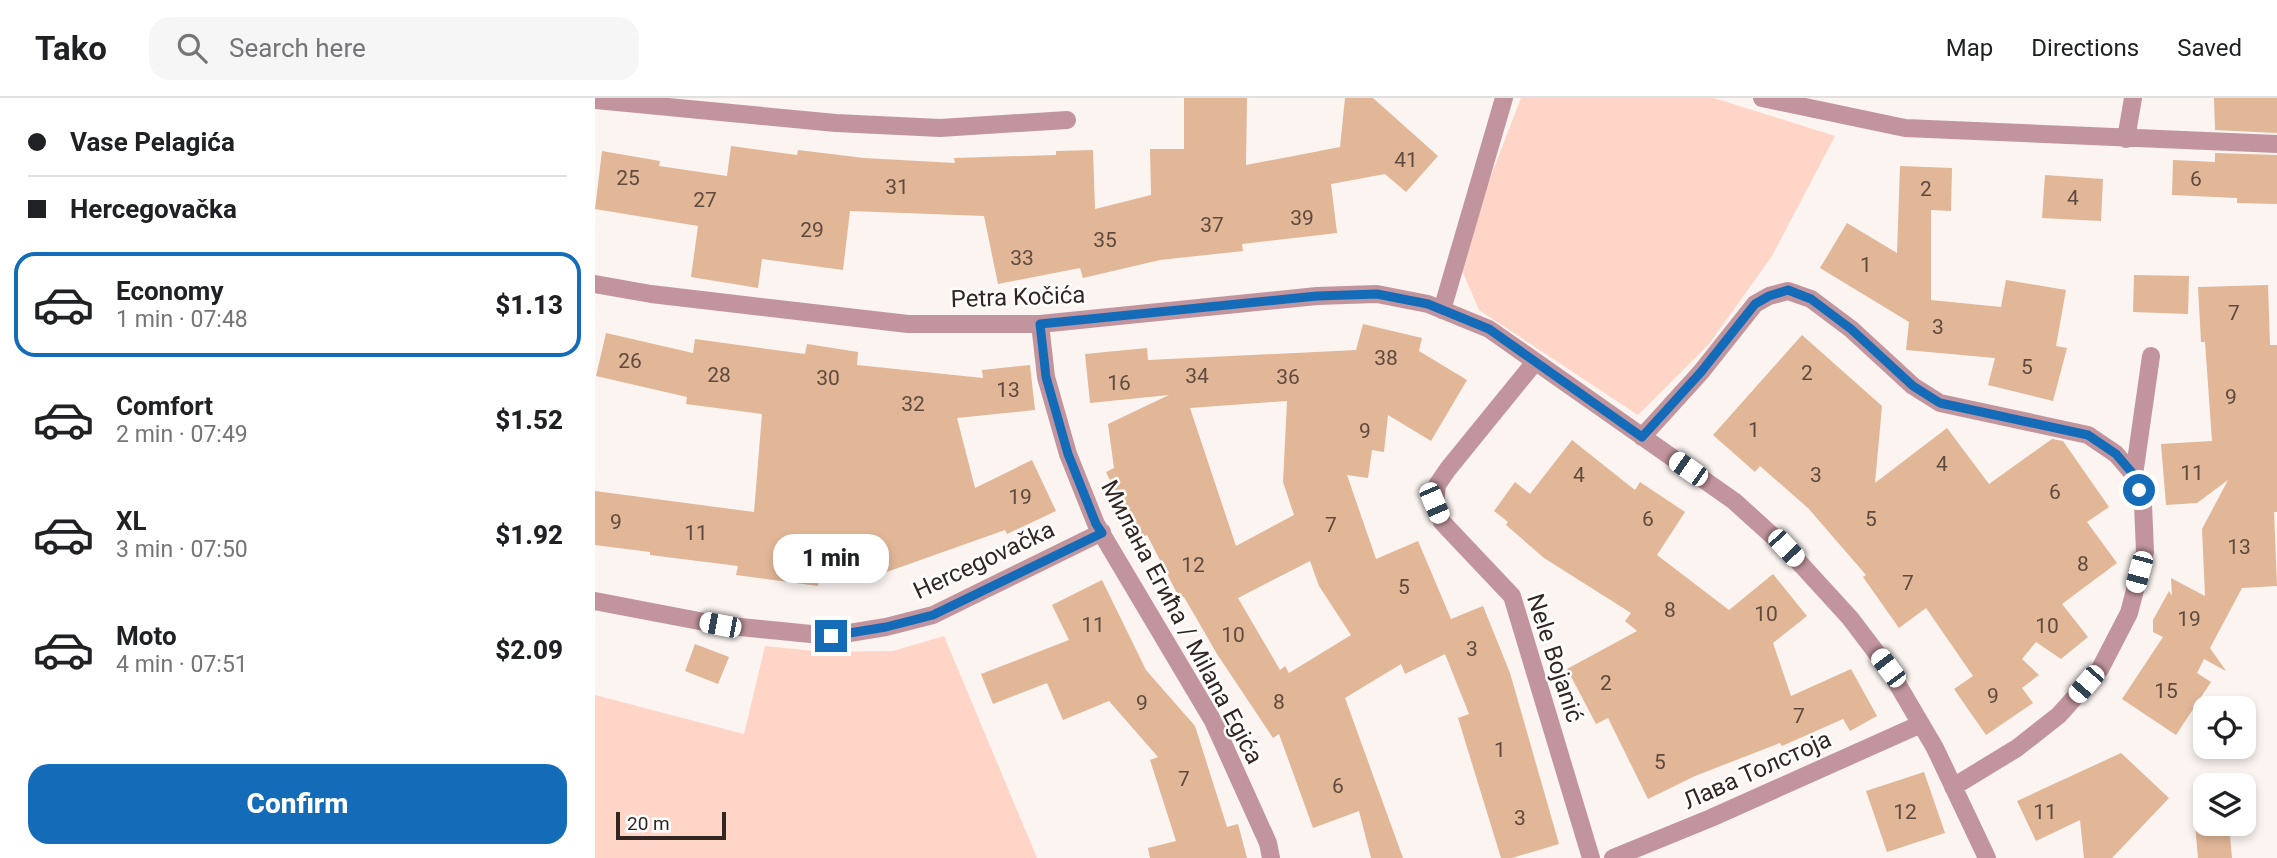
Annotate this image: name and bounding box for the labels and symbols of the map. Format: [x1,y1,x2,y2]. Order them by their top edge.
house number: 41 [1394,148,1418,172]
house number: 25 [616,166,640,190]
house number: 6 [2190,167,2202,191]
house number: 31 [885,175,909,199]
house number: 2 [1920,177,1932,201]
house number: 4 [2067,186,2079,210]
house number: 27 [693,188,717,212]
house number: 39 [1290,206,1314,230]
house number: 37 [1200,213,1224,237]
house number: 29 [800,218,824,242]
house number: 35 [1093,228,1117,252]
house number: 33 [1010,246,1034,270]
house number: 1 [1860,253,1872,277]
street label: Petra Kočića [950,281,1086,313]
house number: 7 [2228,301,2240,325]
house number: 3 [1932,315,1944,339]
house number: 38 [1374,346,1398,370]
house number: 26 [618,349,642,373]
house number: 5 [2021,355,2033,379]
house number: 2 [1801,361,1813,385]
house number: 28 [707,363,731,387]
house number: 34 [1185,364,1209,388]
house number: 36 [1276,365,1300,389]
house number: 30 [816,366,840,390]
house number: 16 [1107,371,1131,395]
house number: 13 [996,378,1020,402]
house number: 9 [2225,385,2237,409]
house number: 32 [901,392,925,416]
house number: 1 [1748,418,1760,442]
house number: 9 [1359,419,1371,443]
car [1665,448,1712,490]
house number: 4 [1936,452,1948,476]
house number: 11 [2180,461,2204,485]
house number: 4 [1573,463,1585,487]
house number: 3 [1810,463,1822,487]
route start [2123,474,2155,506]
street label: Милана Егића / Milana Egića [1095,476,1269,768]
car [1417,480,1452,526]
house number: 6 [2049,480,2061,504]
house number: 19 [1008,485,1032,509]
house number: 6 [1642,507,1654,531]
house number: 5 [1865,507,1877,531]
house number: 9 [610,510,622,534]
house number: 7 [1325,513,1337,537]
street label: Hercegovačka [909,515,1059,605]
house number: 11 [684,521,708,545]
car [1764,525,1809,571]
callout: 1 min [773,534,889,584]
house number: 13 [2227,535,2251,559]
car [2124,549,2155,595]
house number: 8 [2077,552,2089,576]
house number: 12 [1181,553,1205,577]
house number: 7 [1902,571,1914,595]
house number: 5 [1398,575,1410,599]
street label: Nele Bojanić [1521,590,1589,726]
house number: 8 [1664,598,1676,622]
house number: 10 [1754,602,1778,626]
house number: 19 [2177,607,2201,631]
car [698,611,743,639]
house number: 11 [1081,613,1105,637]
house number: 10 [2035,614,2059,638]
route end [815,620,847,652]
house number: 10 [1221,623,1245,647]
house number: 3 [1466,637,1478,661]
car [1867,645,1910,691]
car [2065,661,2108,707]
house number: 2 [1600,671,1612,695]
house number: 15 [2154,679,2178,703]
house number: 9 [1987,684,1999,708]
house number: 8 [1273,690,1285,714]
house number: 9 [1136,691,1148,715]
house number: 7 [1793,704,1805,728]
street label: Лава Толстоја [1679,725,1835,815]
house number: 1 [1494,738,1506,762]
house number: 5 [1654,750,1666,774]
house number: 7 [1178,767,1190,791]
house number: 6 [1332,774,1344,798]
house number: 12 [1893,800,1917,824]
house number: 11 [2033,800,2057,824]
house number: 3 [1514,806,1526,830]
scale bar [616,809,726,841]

